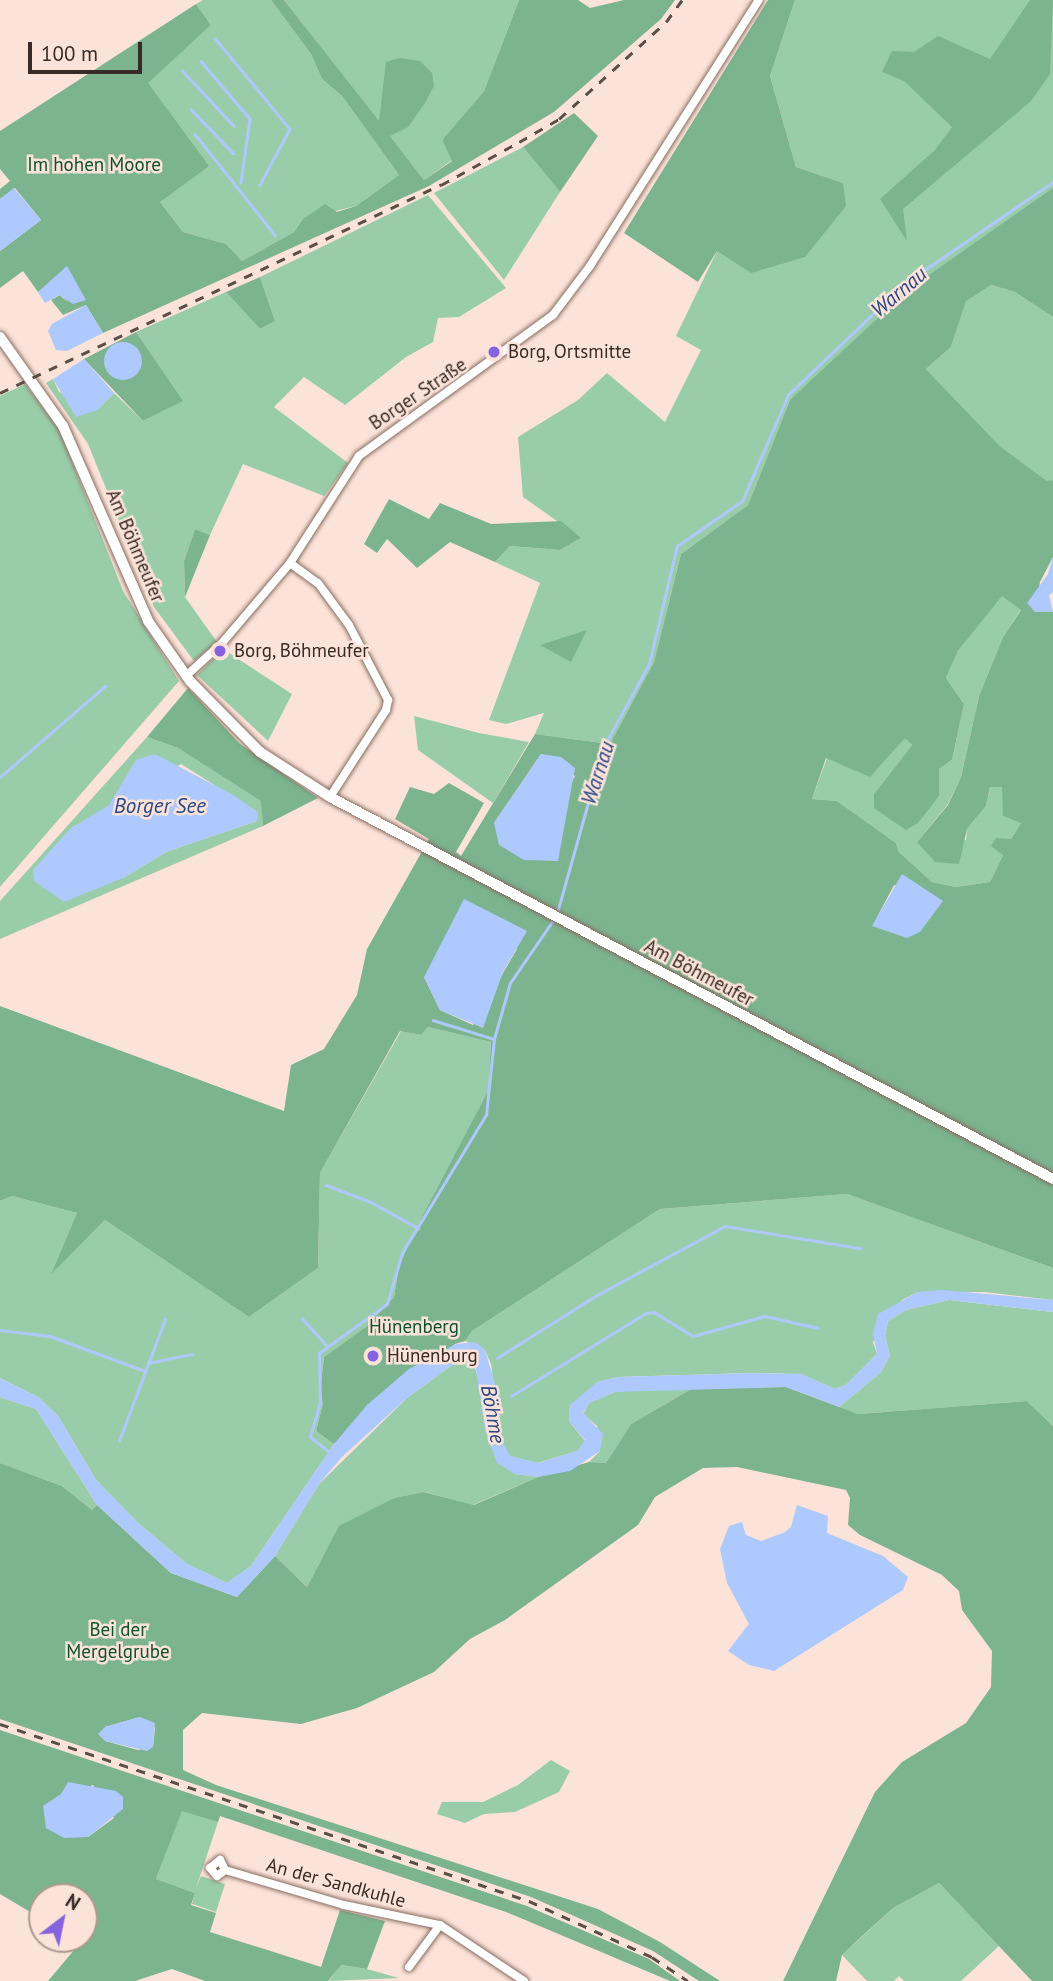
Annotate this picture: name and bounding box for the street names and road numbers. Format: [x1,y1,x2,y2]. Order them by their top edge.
street label: Borger Straße [365,353,471,435]
street label: Am Böhmeufer [101,486,169,606]
street label: Am Böhmeufer [640,935,758,1011]
street label: An der Sandkuhle [264,1853,408,1913]

